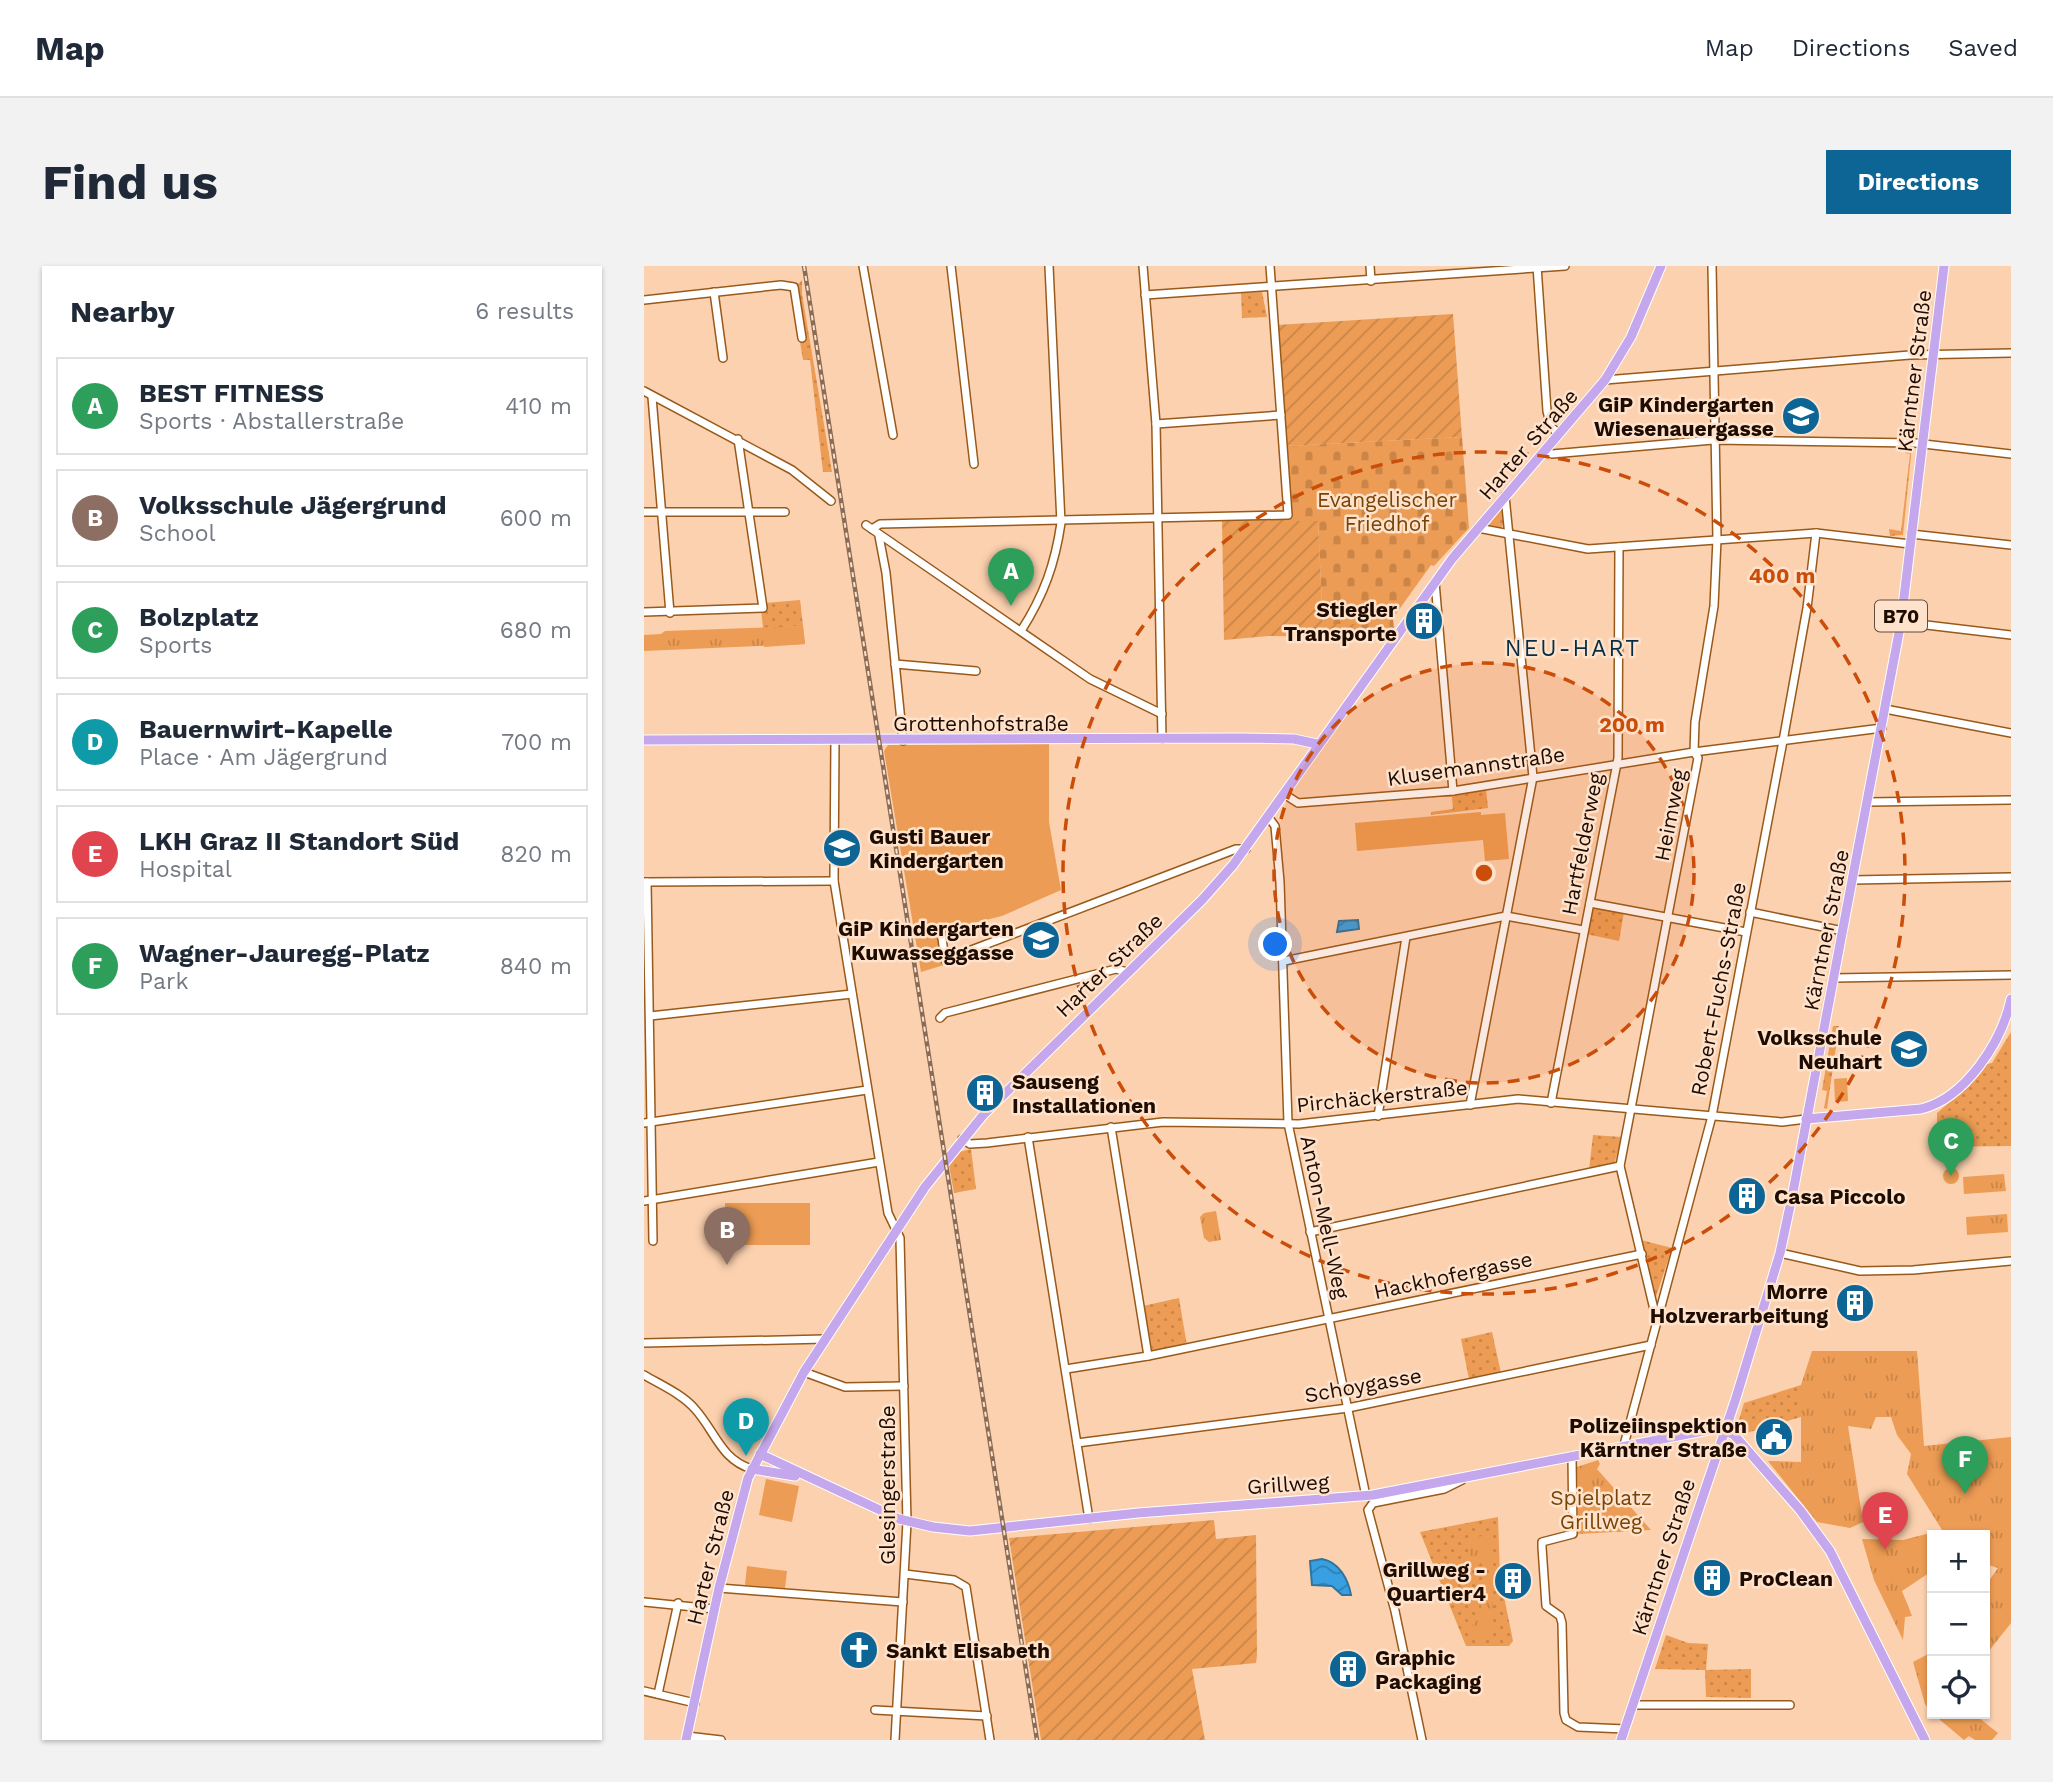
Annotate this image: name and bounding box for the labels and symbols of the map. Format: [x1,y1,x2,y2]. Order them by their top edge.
street label: Kärntner Straße [1892,288,1936,454]
street label: Harter Straße [1473,383,1583,505]
place label: GiP Kindergarten Wiesenauergasse [1594,392,1774,441]
school or university icon: GiP Kindergarten Wiesenauergasse [1780,395,1822,437]
park label: Evangelischer Friedhof [1317,487,1457,536]
pin: A [988,548,1034,606]
text: 400 m [1749,563,1815,588]
place label: Stiegler Transporte [1283,597,1397,646]
building icon: Stiegler Transporte [1403,600,1445,642]
road number: B70 [1875,600,1927,632]
district label: NEU-HART [1505,635,1641,662]
street label: Grottenhofstraße [893,711,1069,736]
text: 200 m [1599,712,1665,737]
street label: Klusemannstraße [1385,741,1567,791]
street label: Heimweg [1649,766,1691,863]
street label: Hartfelderweg [1556,770,1608,917]
place label: Gusti Bauer Kindergarten [869,824,1004,873]
school or university icon: Gusti Bauer Kindergarten [821,827,863,869]
street label: Kärntner Straße [1798,847,1854,1013]
centre of rings [1472,861,1496,885]
street label: Robert-Fuchs-Straße [1685,880,1751,1098]
street label: Harter Straße [1050,908,1168,1022]
place label: GiP Kindergarten Kuwasseggasse [838,916,1014,965]
school or university icon: GiP Kindergarten Kuwasseggasse [1020,919,1062,961]
your location [1258,927,1292,961]
place label: Volksschule Neuhart [1757,1025,1882,1074]
school or university icon: Volksschule Neuhart [1888,1028,1930,1070]
place label: Sauseng Installationen [1012,1069,1156,1118]
building icon: Sauseng Installationen [964,1072,1006,1114]
street label: Pirchäckerstraße [1295,1075,1469,1117]
pin: C [1928,1118,1974,1176]
street label: Anton-Mell-Weg [1295,1133,1355,1302]
building icon: Casa Piccolo [1726,1175,1768,1217]
place label: Casa Piccolo [1774,1184,1906,1209]
pin: B [704,1207,750,1265]
street label: Hackhofergasse [1371,1246,1535,1304]
place label: Morre Holzverarbeitung [1650,1279,1828,1328]
building icon: Morre Holzverarbeitung [1834,1282,1876,1324]
street label: Schoygasse [1302,1362,1424,1408]
pin: D [723,1398,769,1456]
street label: Glesingerstraße [875,1405,900,1565]
place label: Polizeiinspektion Kärntner Straße [1569,1413,1747,1462]
public building icon: Polizeiinspektion Kärntner Straße [1753,1416,1795,1458]
pin: F [1942,1436,1988,1494]
street label: Grillweg [1246,1469,1331,1499]
street label: Kärntner Straße [1626,1475,1700,1639]
park label: Spielplatz Grillweg [1550,1485,1652,1534]
street label: Harter Straße [681,1487,739,1627]
pin: E [1862,1492,1908,1550]
place label: Grillweg - Quartier4 [1383,1557,1486,1606]
building icon: ProClean [1691,1557,1733,1599]
building icon: Grillweg - Quartier4 [1492,1560,1534,1602]
place label: ProClean [1739,1566,1833,1591]
church icon: Sankt Elisabeth [838,1629,880,1671]
place label: Sankt Elisabeth [886,1638,1050,1663]
place label: Graphic Packaging [1375,1645,1481,1694]
building icon: Graphic Packaging [1327,1648,1369,1690]

